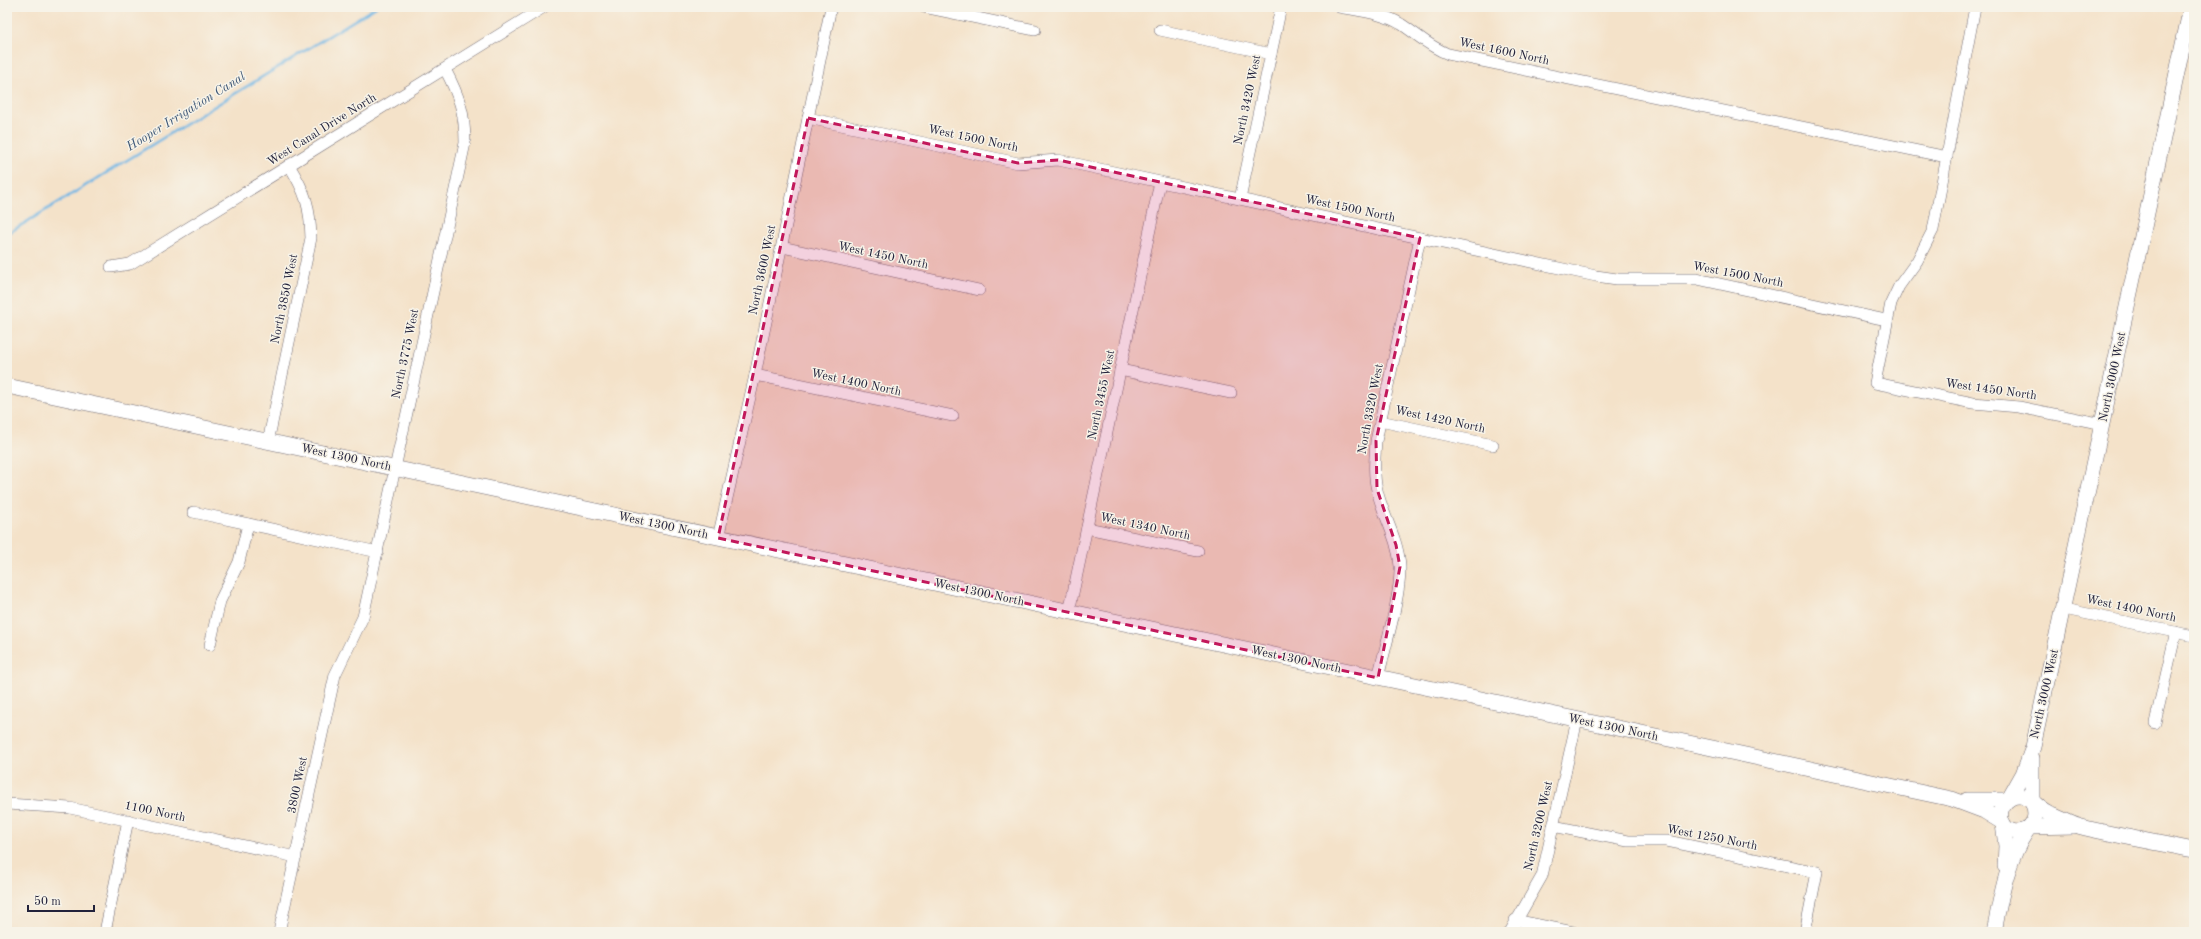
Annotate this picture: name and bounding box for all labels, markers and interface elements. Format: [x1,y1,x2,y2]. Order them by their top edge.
street label: West 1600 North [1458,37,1551,68]
street label: North 3420 West [1233,54,1263,146]
water label: Hooper Irrigation Canal [123,70,248,154]
street label: West Canal Drive North [265,91,379,168]
street label: West 1500 North [927,123,1020,155]
street label: West 1500 North [1304,193,1397,225]
street label: North 3600 West [748,224,778,316]
street label: West 1450 North [837,240,930,272]
street label: North 3850 West [269,253,300,345]
street label: West 1500 North [1692,259,1785,290]
street label: North 3775 West [390,308,421,400]
street label: North 3000 West [2098,331,2128,423]
street label: North 3455 West [1086,349,1117,441]
street label: North 3320 West [1356,363,1386,455]
street label: West 1400 North [810,368,903,399]
street label: West 1450 North [1945,377,2038,402]
street label: West 1420 North [1394,405,1487,436]
street label: West 1300 North [300,443,393,474]
street label: West 1300 North [617,511,710,542]
street label: West 1340 North [1099,512,1192,543]
street label: West 1300 North [933,578,1026,609]
street label: West 1400 North [2085,594,2178,625]
street label: West 1300 North [1250,645,1343,676]
street label: North 3000 West [2029,648,2061,740]
street label: West 1300 North [1567,713,1660,744]
street label: 3800 West [286,755,310,815]
street label: North 3200 West [1523,780,1555,872]
street label: 1100 North [123,800,187,824]
street label: West 1250 North [1666,822,1759,853]
scale bar [28,887,94,913]
text: 50 m [34,895,61,908]

